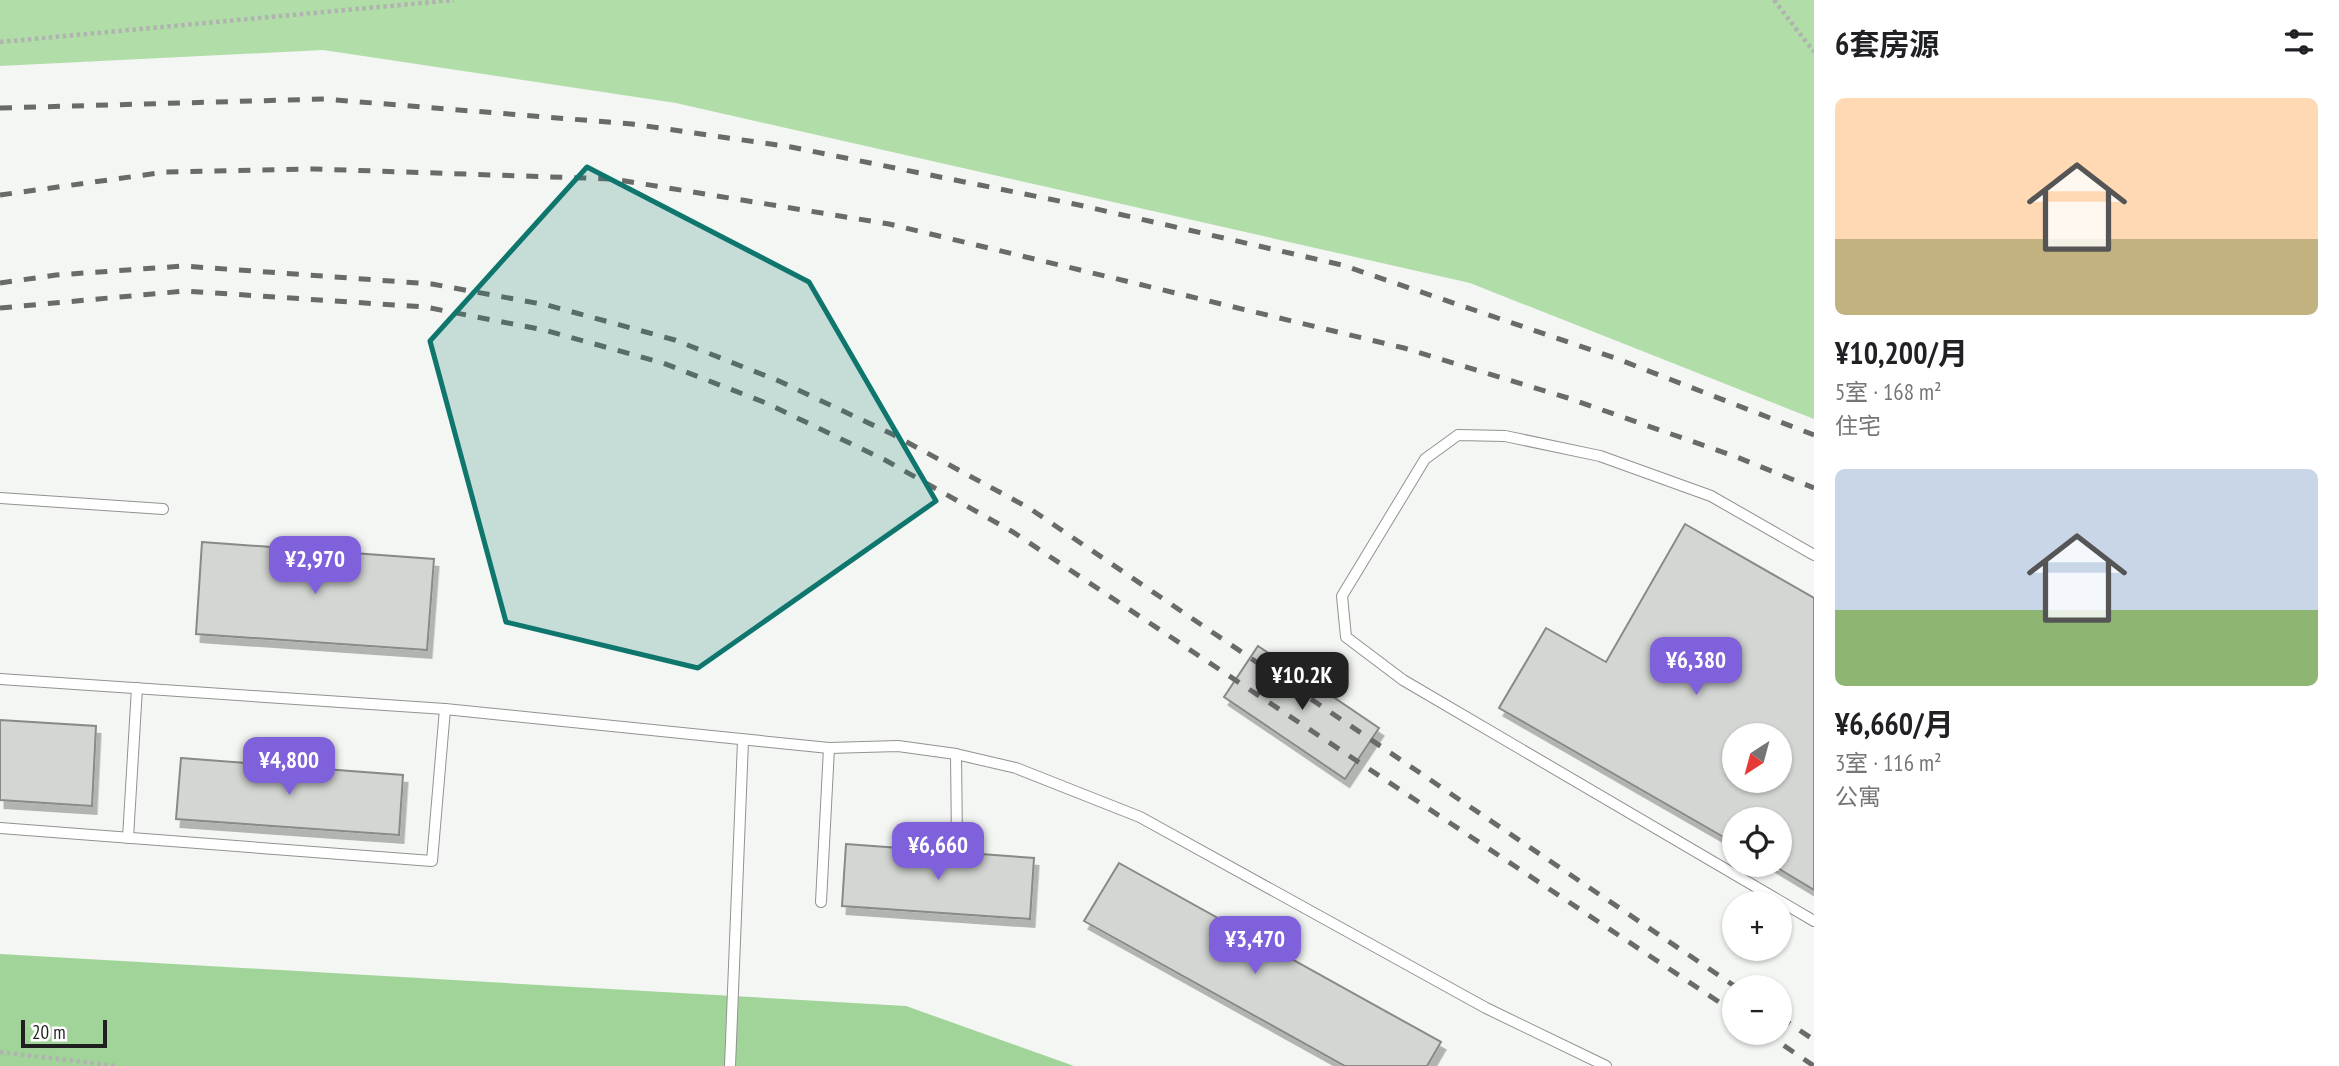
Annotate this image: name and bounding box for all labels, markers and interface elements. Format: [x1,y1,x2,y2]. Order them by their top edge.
icon: filters [2280,23,2318,61]
text: 6套房源 [1835,24,1939,63]
icon: home [2014,144,2140,270]
text: ¥10,200/月 [1835,333,1968,372]
text: 5室 · 168 m² [1835,377,1942,406]
text: 住宅 [1835,411,1881,440]
icon: home [2014,515,2140,641]
pin: ¥2,970 [258,536,372,596]
text: ¥2,970 [285,544,345,573]
pin: ¥6,380 [1639,638,1753,697]
text: ¥6,380 [1666,645,1726,674]
pin: ¥10.2K [1245,652,1359,712]
text: ¥10.2K [1272,660,1332,689]
text: ¥6,660/月 [1835,704,1954,743]
north arrow [1722,723,1792,793]
map controls [1722,723,1792,1045]
pin: ¥4,800 [232,738,346,797]
text: ¥4,800 [259,745,319,774]
text: 3室 · 116 m² [1835,748,1942,777]
text: 公寓 [1835,782,1881,811]
button: locate [1722,807,1792,877]
pin: ¥6,660 [881,822,995,882]
text: ¥6,660 [908,830,968,859]
button: + [1722,891,1792,961]
pin: ¥3,470 [1198,916,1312,976]
text: ¥3,470 [1225,924,1285,953]
button: − [1722,975,1792,1045]
scale bar [21,1017,107,1049]
text: 20 m [32,1020,66,1044]

